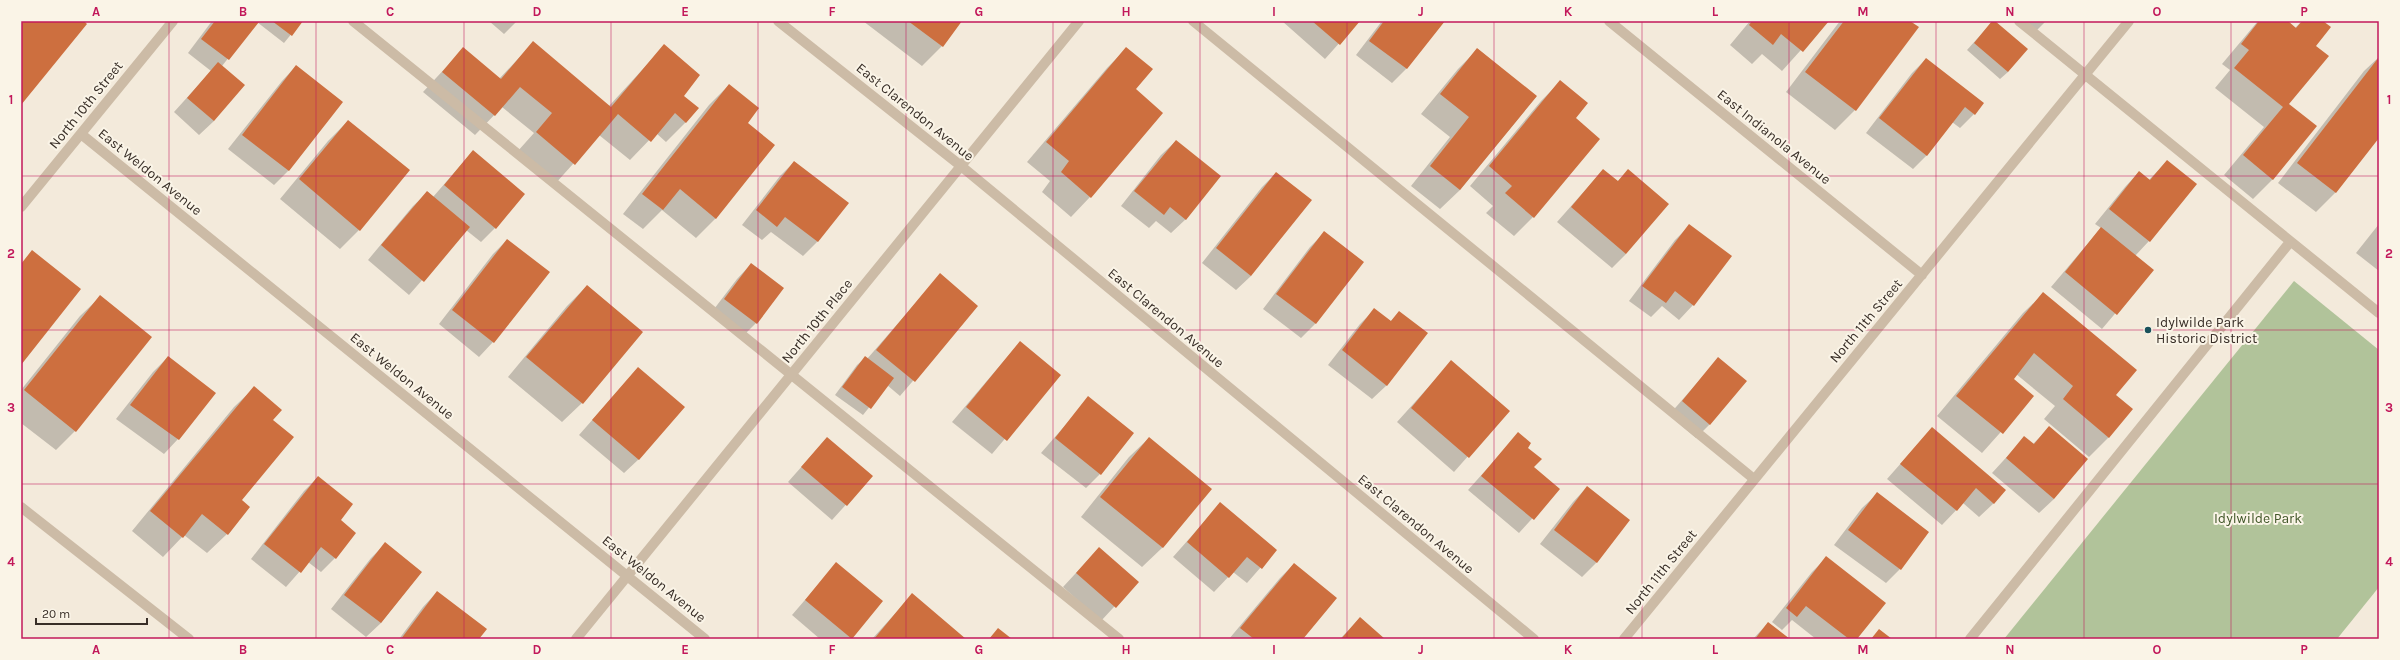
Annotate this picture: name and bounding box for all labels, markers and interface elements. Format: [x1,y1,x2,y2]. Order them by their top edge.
text: A [92,4,100,19]
text: B [239,4,247,19]
text: C [386,4,394,19]
text: D [533,4,542,19]
text: E [681,4,689,19]
text: F [828,4,836,19]
text: G [975,4,983,19]
text: H [1121,4,1131,19]
text: I [1272,4,1276,19]
text: J [1418,4,1424,19]
text: K [1564,4,1573,19]
text: L [1712,4,1719,19]
text: M [1857,4,1869,19]
text: N [2005,4,2015,19]
text: O [2153,4,2162,19]
text: P [2300,4,2308,19]
street label: North 10th Street [45,58,127,152]
street label: East Clarendon Avenue [853,59,977,165]
street label: East Indianola Avenue [1714,86,1834,188]
text: 1 [9,92,13,107]
text: 1 [2387,92,2391,107]
street label: East Weldon Avenue [95,125,205,219]
text: 2 [7,246,15,261]
text: 2 [2385,246,2393,261]
street label: East Clarendon Avenue [1105,264,1227,372]
street label: North 10th Place [778,276,856,366]
street label: North 11th Street [1826,276,1906,366]
place label: Idylwilde Park Historic District [2156,314,2257,347]
marker: Idylwilde Park Historic District [2143,325,2153,335]
street label: East Weldon Avenue [347,329,457,423]
text: 3 [7,400,15,415]
text: 3 [2385,400,2393,415]
street label: East Clarendon Avenue [1355,470,1477,578]
park label: Idylwilde Park [2214,510,2302,527]
street label: North 11th Street [1622,526,1700,618]
street label: East Weldon Avenue [599,532,709,626]
text: 4 [7,554,15,569]
text: 4 [2385,554,2393,569]
scale bar [36,600,147,626]
text: 20 m [42,607,70,621]
text: A [92,642,100,657]
text: B [239,642,247,657]
text: C [386,642,394,657]
text: D [533,642,542,657]
text: E [681,642,689,657]
text: F [828,642,836,657]
text: G [975,642,983,657]
text: H [1121,642,1131,657]
text: I [1272,642,1276,657]
text: J [1418,642,1424,657]
text: K [1564,642,1573,657]
text: L [1712,642,1719,657]
text: M [1857,642,1869,657]
text: N [2005,642,2015,657]
text: O [2153,642,2162,657]
text: P [2300,642,2308,657]

